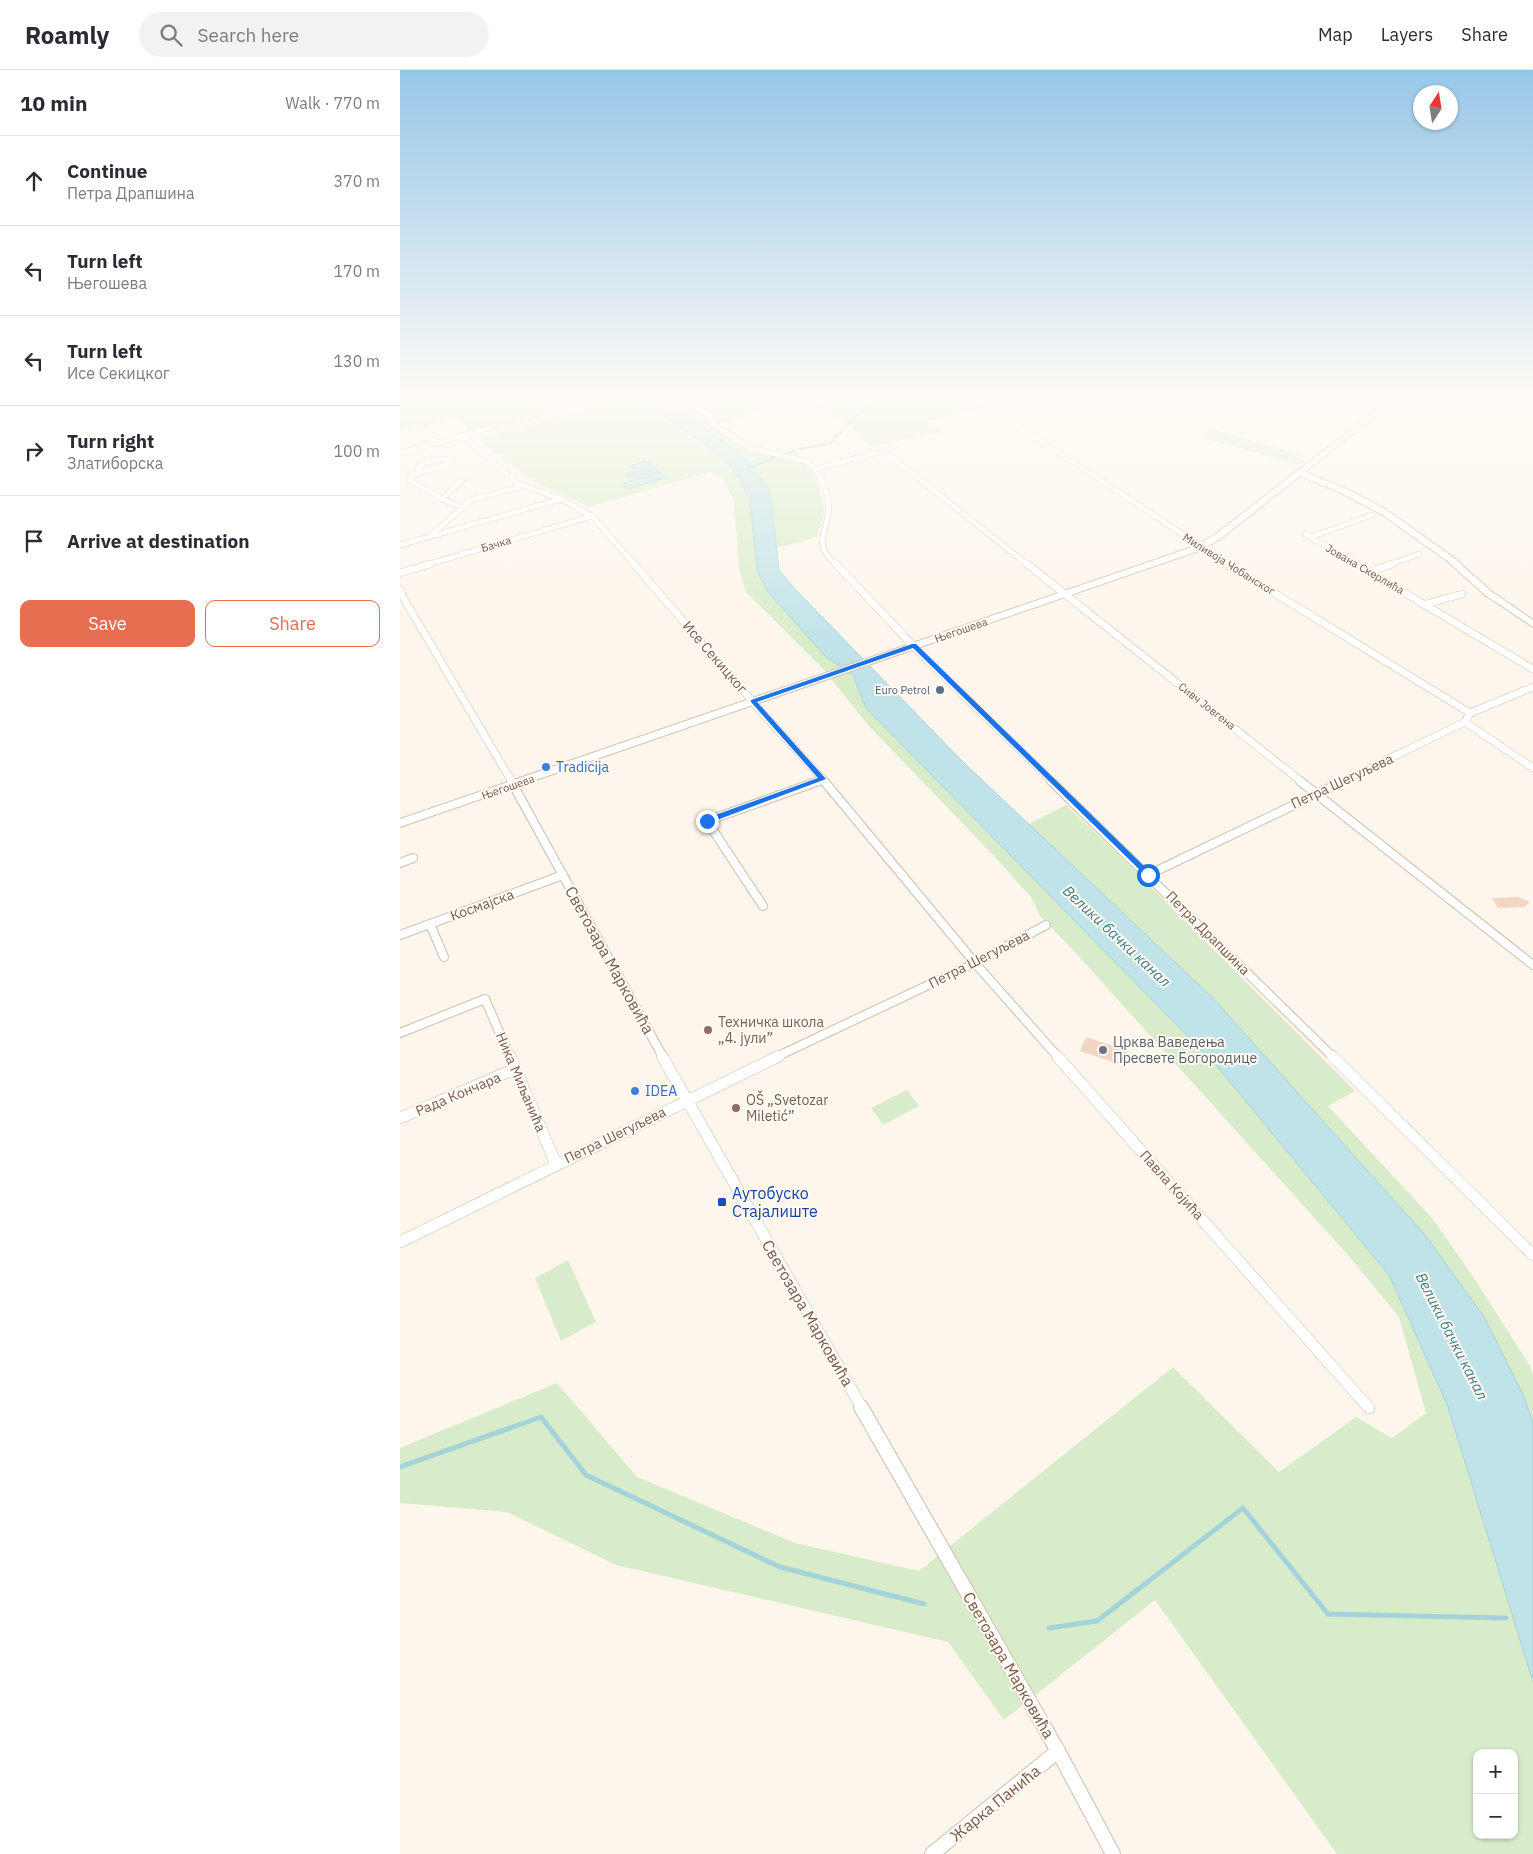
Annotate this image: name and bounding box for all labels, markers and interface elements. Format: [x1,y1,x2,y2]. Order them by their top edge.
search box [139,12,489,57]
text: Roamly [25,19,109,51]
icon: search [157,21,185,49]
text: Search here [197,23,299,47]
text: Map [1318,23,1353,46]
text: Layers [1381,23,1433,46]
text: Share [1461,23,1508,46]
north arrow [1413,85,1458,130]
text: 10 min [20,89,87,117]
text: Walk · 770 m [285,93,380,113]
text: Continue [67,159,147,183]
icon: ahead [20,167,48,195]
text: 370 m [333,171,380,191]
text: Петра Драпшина [67,183,195,203]
text: Turn left [67,249,143,273]
icon: left [20,257,48,285]
text: 170 m [333,261,380,281]
text: Његошева [67,273,147,293]
text: Turn left [67,339,143,363]
icon: left [20,347,48,375]
text: 130 m [333,351,380,371]
text: Исе Секицког [67,363,170,383]
text: Turn right [67,429,154,453]
icon: right [20,437,48,465]
text: 100 m [333,441,380,461]
text: Златиборска [67,453,163,473]
icon: arrive [20,527,48,555]
text: Arrive at destination [67,529,250,553]
street label: Миливоја Чобанског [1180,530,1278,598]
street label: Бачка [479,533,513,555]
street label: Јована Скерлића [1323,541,1407,597]
button: Save [20,600,195,647]
button: Share [205,600,380,647]
street label: Његошева [933,614,989,646]
street label: Исе Секицког [679,617,751,697]
street label: Сивч Јовгена [1176,679,1238,733]
place label: Euro Petrol [875,683,930,697]
marker: Euro Petrol [934,684,946,696]
street label: Петра Шегуљева [1288,749,1397,813]
place label: Tradicija [556,758,610,776]
marker: Tradicija [540,761,552,773]
street label: Његошева [480,771,536,803]
route end [696,810,719,833]
route start [1137,864,1160,887]
water label: Велики бачки канал [1059,881,1175,991]
street label: Светозара Марковића [561,883,659,1038]
street label: Космајска [448,885,517,925]
street label: Петра Драпшина [1162,887,1254,979]
street label: Петра Шегуљева [925,926,1033,992]
place label: Техничка школа „4. јули” [718,1013,824,1047]
marker: Техничка школа „4. јули” [702,1024,714,1036]
street label: Ника Миљанића [492,1029,550,1135]
place label: Црква Ваведења Пресвете Богородице [1113,1033,1258,1067]
marker: Црква Ваведења Пресвете Богородице [1097,1044,1109,1056]
street label: Рада Кончара [413,1068,504,1120]
place label: IDEA [645,1082,677,1100]
marker: IDEA [629,1085,641,1097]
place label: OŠ „Svetozar Miletić” [746,1090,828,1125]
street label: Петра Шегуљева [561,1102,669,1167]
marker: OŠ „Svetozar Miletić” [730,1102,742,1114]
street label: Павла Којића [1136,1146,1208,1224]
place label: Аутобуско Стајалиште [732,1183,818,1221]
marker: Аутобуско Стајалиште [716,1196,728,1208]
street label: Светозара Марковића [758,1236,858,1390]
water label: Велики бачки канал [1412,1269,1492,1403]
street label: Светозара Марковића [959,1588,1059,1742]
map controls [1473,1749,1518,1839]
button: + [1473,1749,1518,1794]
street label: Жарка Панића [946,1760,1045,1846]
button: − [1473,1794,1518,1839]

